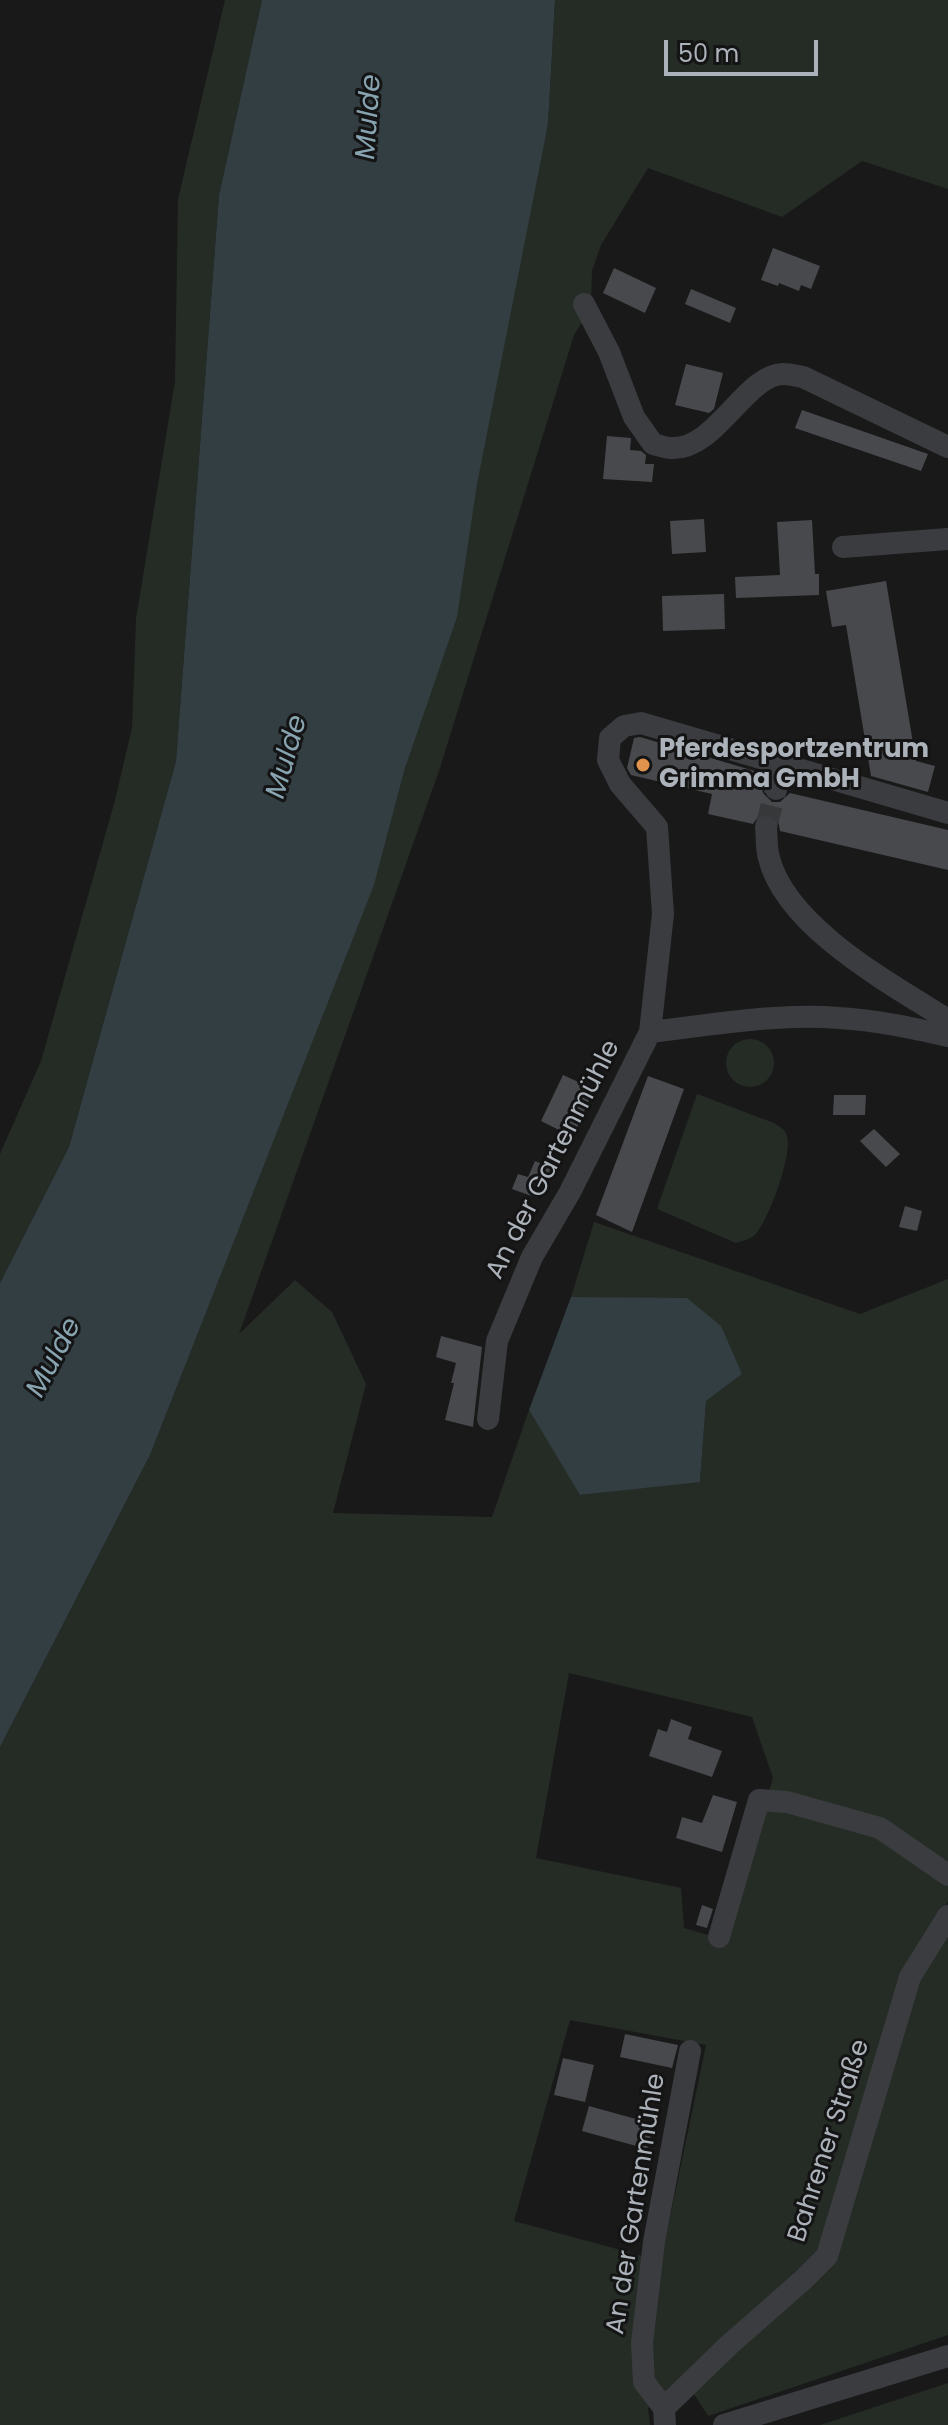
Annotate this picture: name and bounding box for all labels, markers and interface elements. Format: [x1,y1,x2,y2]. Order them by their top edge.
scale bar [668,24,822,74]
text: 50 m [678,37,739,70]
water label: Mulde [350,73,390,161]
water label: Mulde [260,711,316,803]
place label: Pferdesportzentrum Grimma GmbH [659,734,929,796]
marker: Pferdesportzentrum Grimma GmbH [634,756,652,774]
street label: An der Gartenmühle [480,1035,628,1285]
water label: Mulde [20,1312,90,1404]
street label: Bahrener Straße [783,2036,877,2246]
street label: An der Gartenmühle [601,2071,673,2337]

